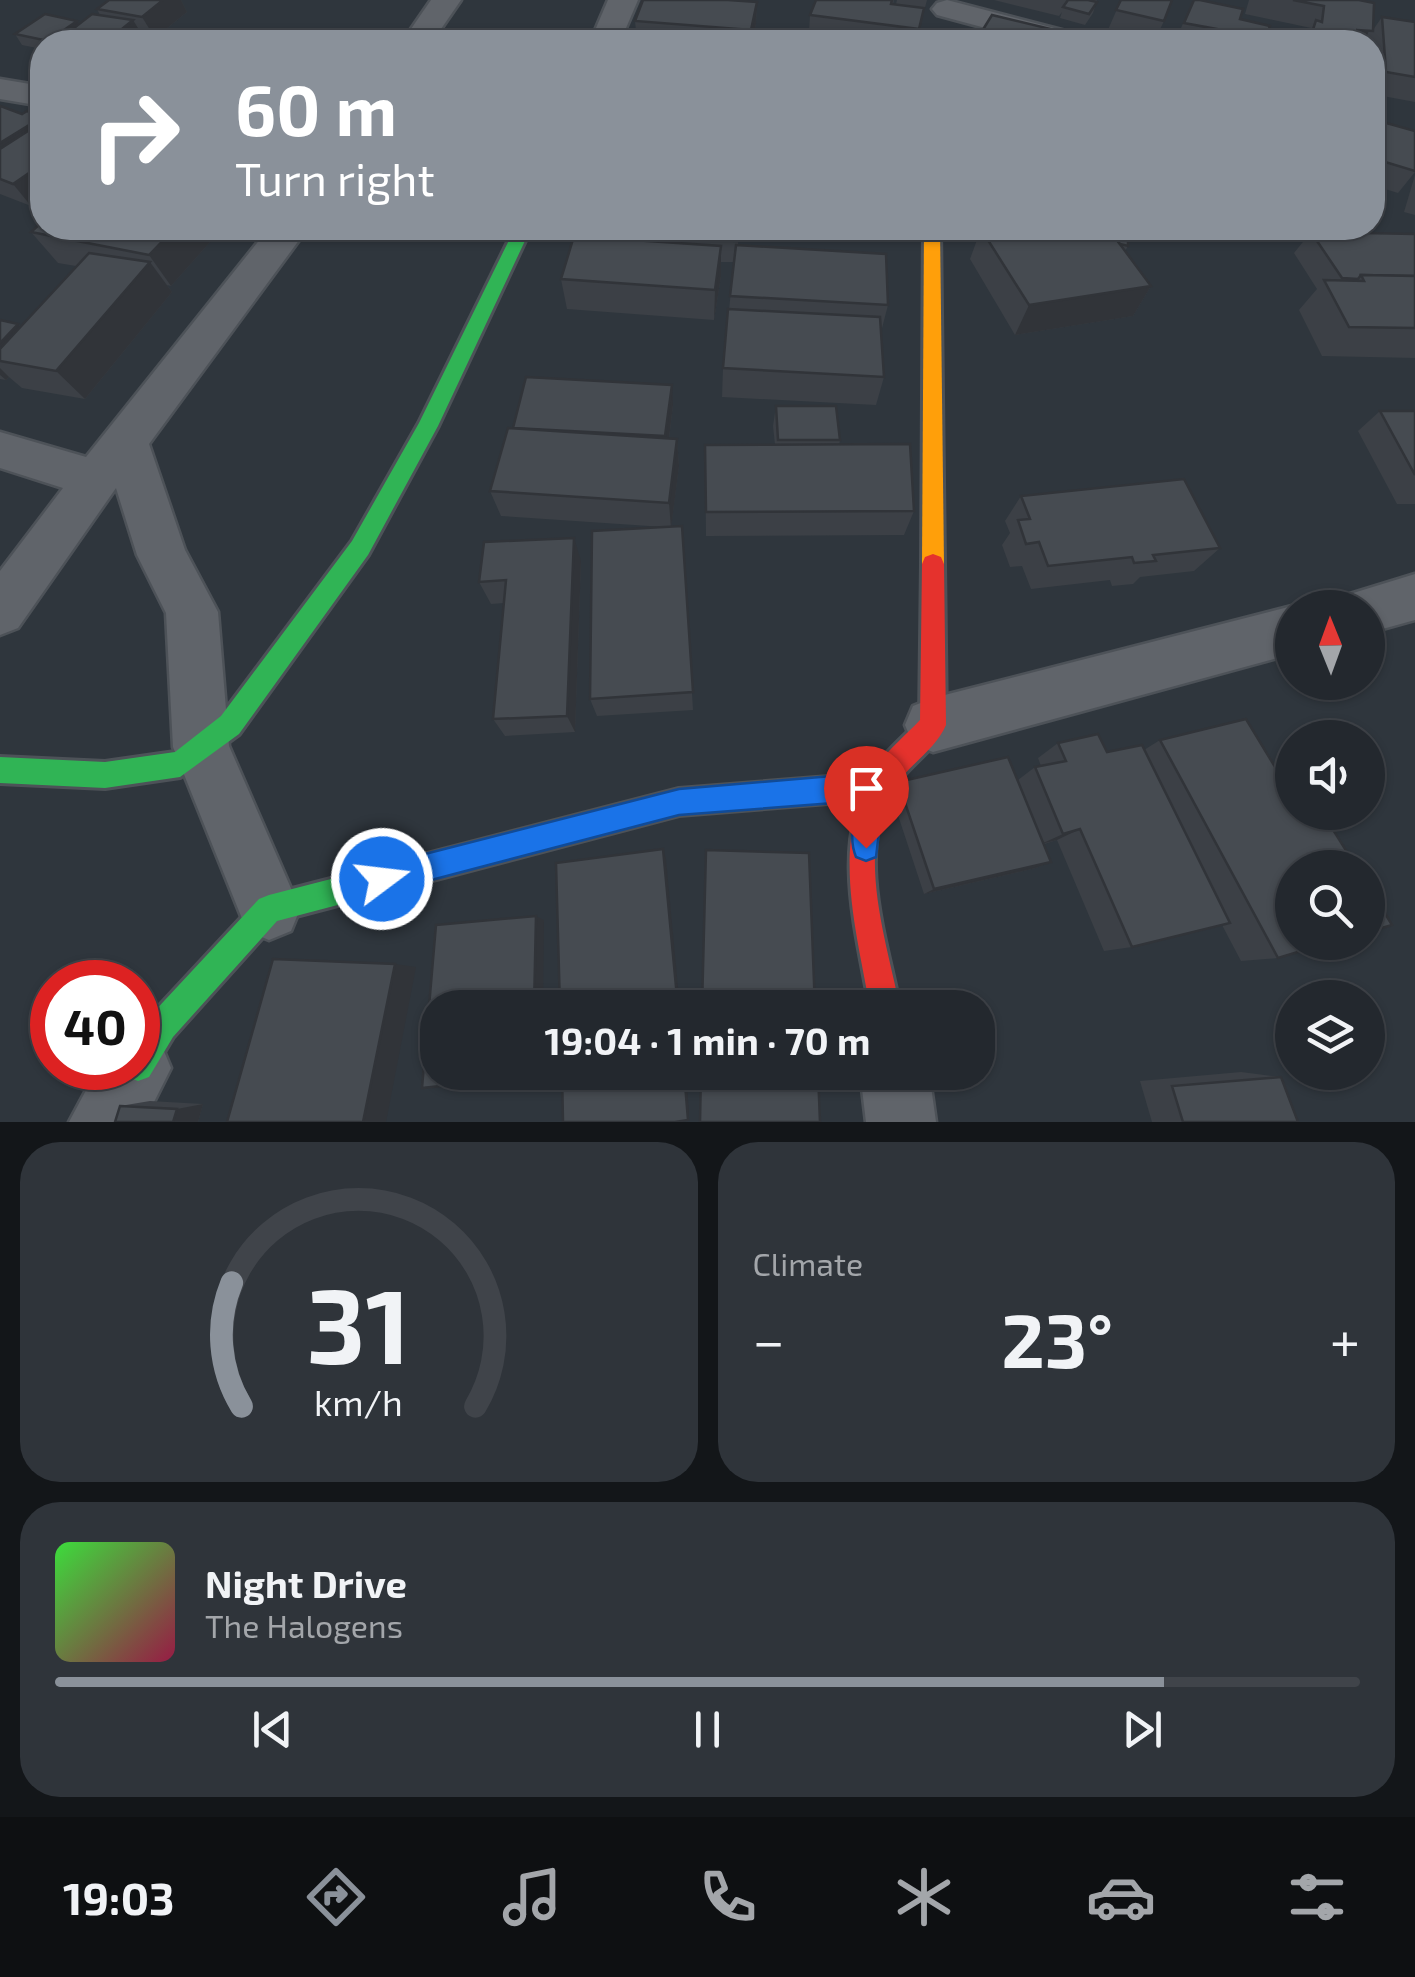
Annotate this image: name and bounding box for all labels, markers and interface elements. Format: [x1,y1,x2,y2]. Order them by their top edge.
text: 60 m [235,66,397,150]
icon: right [70,70,200,200]
text: Turn right [235,151,435,205]
north arrow [1275,590,1385,700]
map controls [1275,590,1385,1090]
button: sound [1275,720,1385,830]
pin [824,746,909,849]
icon: arrive [839,761,894,816]
position arrow [330,827,434,931]
button: search [1275,850,1385,960]
speed limit sign: 40 [30,960,160,1090]
button: layers [1275,980,1385,1090]
text: 19:04 · 1 min · 70 m [545,1017,870,1063]
text: Climate [753,1244,863,1282]
text: 31 [307,1260,411,1385]
text: 23° [1001,1293,1113,1383]
text: − [753,1306,785,1372]
text: + [1330,1306,1360,1372]
text: km/h [314,1380,403,1423]
text: Night Drive [205,1560,407,1606]
text: The Halogens [205,1606,403,1644]
icon: previous [245,1702,300,1757]
icon: pause [680,1702,735,1757]
icon: next [1115,1702,1170,1757]
icon: directions [301,1862,371,1932]
icon: music [497,1862,567,1932]
icon: phone [693,1862,763,1932]
icon: climate [889,1862,959,1932]
icon: car [1086,1862,1156,1932]
icon: filters [1282,1862,1352,1932]
text: 19:03 [63,1870,175,1924]

